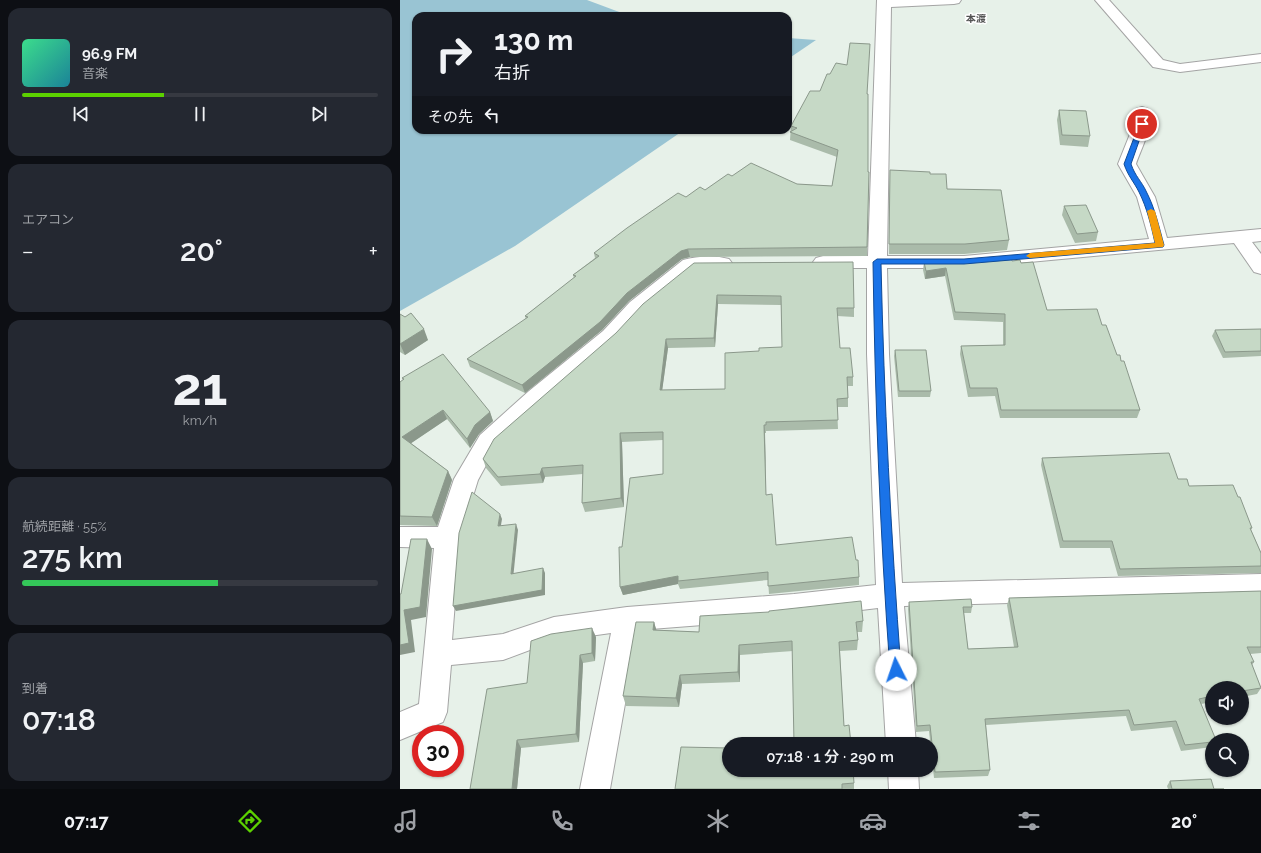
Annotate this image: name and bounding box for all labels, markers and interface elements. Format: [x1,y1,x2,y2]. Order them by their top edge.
district label: 本渡 [965,13,986,24]
text: 130 m [494,24,573,57]
icon: right [428,28,480,80]
text: 96.9 FM [82,45,137,63]
text: 右折 [494,62,530,83]
text: 音楽 [82,66,108,81]
icon: previous [70,103,92,125]
icon: pause [189,103,211,125]
icon: next [308,103,330,125]
icon: left [481,104,503,126]
pin [1125,107,1159,141]
text: その先 [428,108,473,126]
icon: arrive [1131,113,1153,135]
text: エアコン [22,212,74,227]
text: 20° [180,233,223,268]
text: − [22,238,34,264]
text: + [369,238,378,264]
text: 21 [172,356,228,417]
text: km/h [183,413,217,428]
text: 航続距離 · 55% [22,519,107,534]
text: 275 km [22,540,123,575]
position arrow [875,649,917,691]
text: 到着 [22,681,48,696]
map controls [1205,681,1249,777]
button: sound [1205,681,1249,725]
text: 07:18 [22,702,96,737]
speed limit sign: 30 [412,725,464,777]
button: search [1205,733,1249,777]
text: 07:18 · 1 分 · 290 m [766,748,894,766]
icon: directions [236,807,264,835]
icon: music [392,807,420,835]
icon: phone [548,807,576,835]
icon: climate [704,807,732,835]
icon: car [859,807,887,835]
icon: filters [1015,807,1043,835]
text: 07:17 [64,811,108,832]
text: 20° [1171,811,1197,832]

